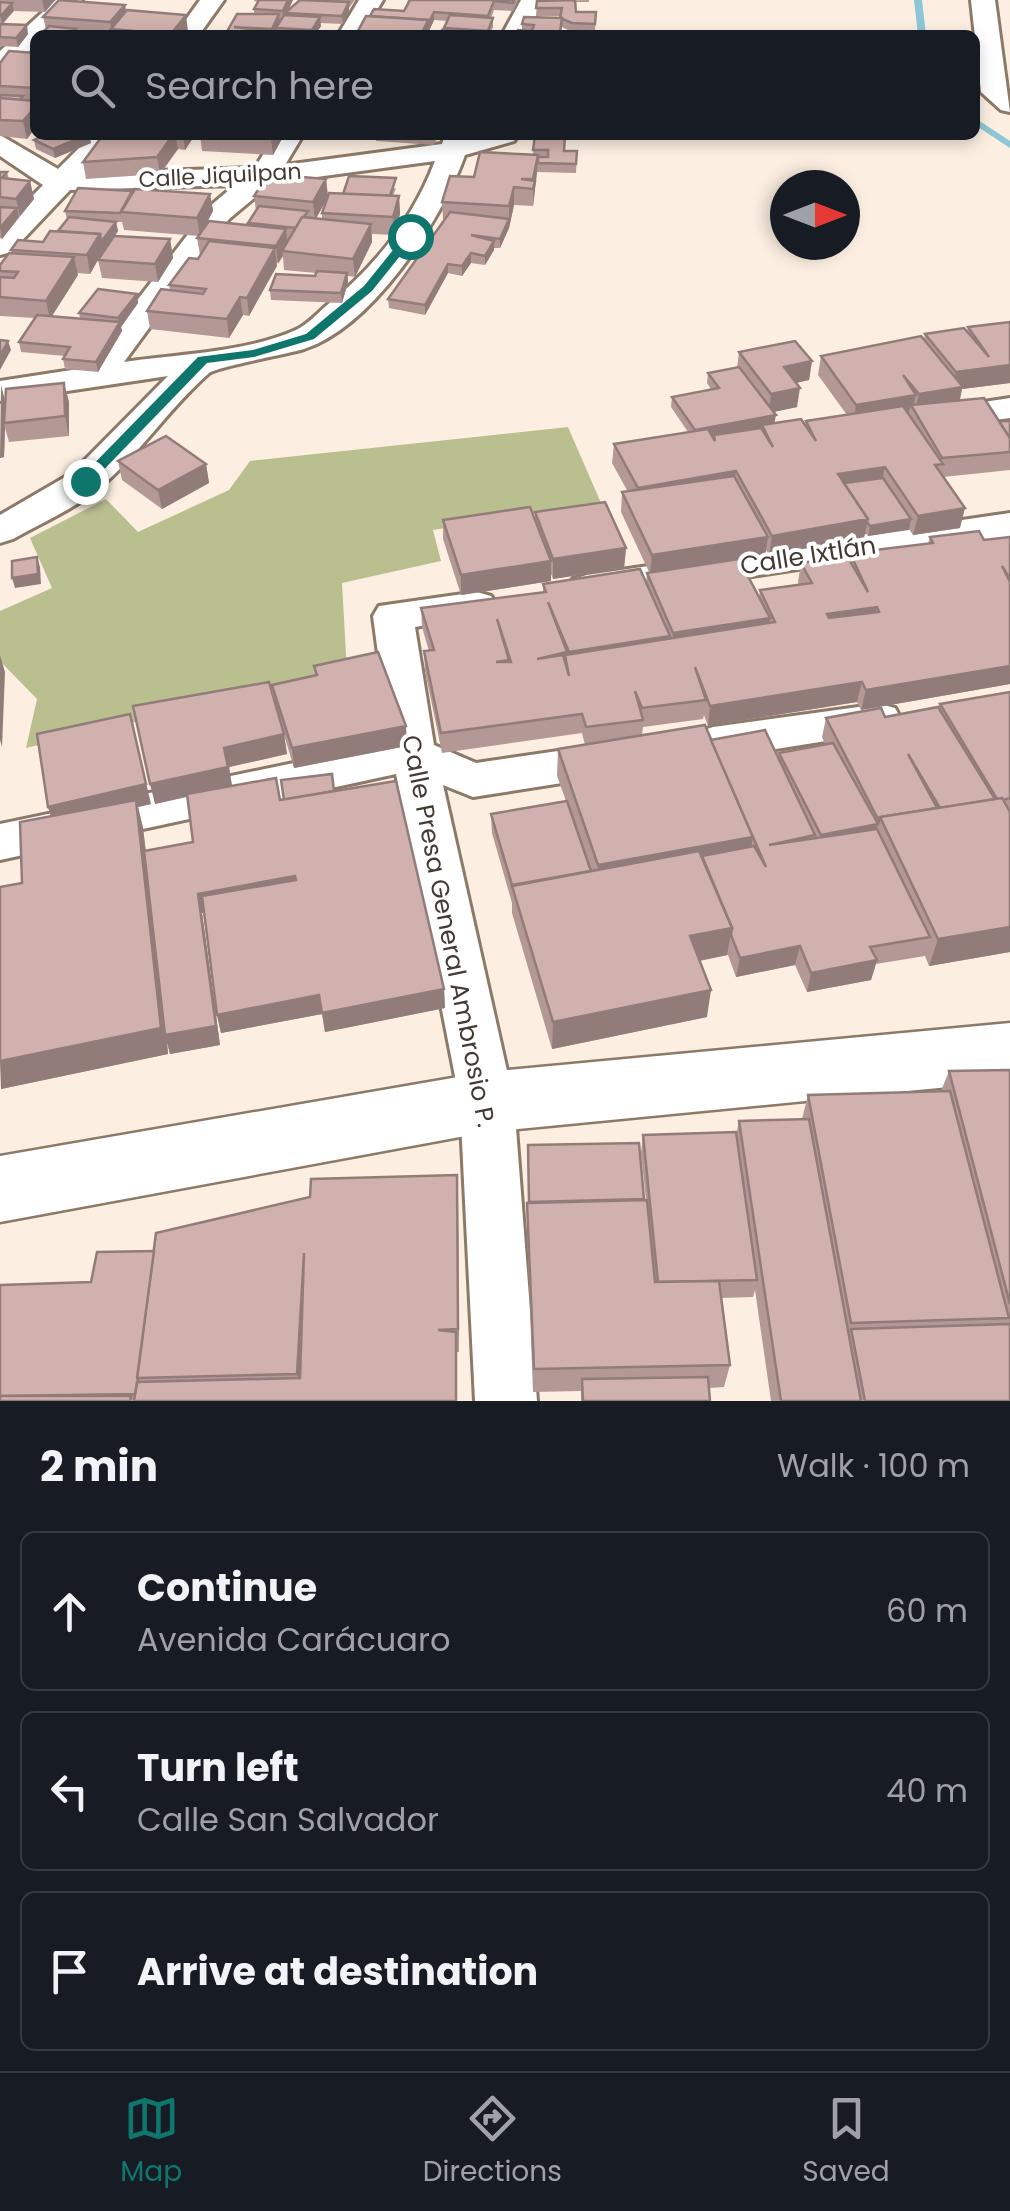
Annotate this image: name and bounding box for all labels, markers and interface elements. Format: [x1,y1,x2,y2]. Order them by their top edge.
search box [30,30,980,140]
icon: search [65,58,120,113]
text: Search here [145,59,374,112]
street label: Calle Jiquilpan [138,156,302,195]
north arrow [770,170,860,260]
route start [388,214,434,260]
route end [63,459,109,505]
street label: Calle Ixtlán [738,527,878,583]
street label: Calle Presa General Ambrosio P. [393,732,504,1130]
text: 2 min [40,1437,158,1496]
text: Walk · 100 m [777,1443,970,1488]
text: Continue [137,1561,317,1614]
icon: ahead [42,1584,97,1639]
text: 60 m [886,1588,968,1633]
text: Avenida Carácuaro [137,1617,450,1662]
text: Turn left [137,1741,299,1794]
icon: left [42,1764,97,1819]
text: 40 m [886,1768,968,1813]
text: Calle San Salvador [137,1797,439,1842]
icon: arrive [42,1944,97,1999]
text: Arrive at destination [137,1945,538,1998]
tab: Map [120,2091,182,2193]
tab: Directions [423,2091,562,2193]
tab: Saved [802,2091,890,2193]

